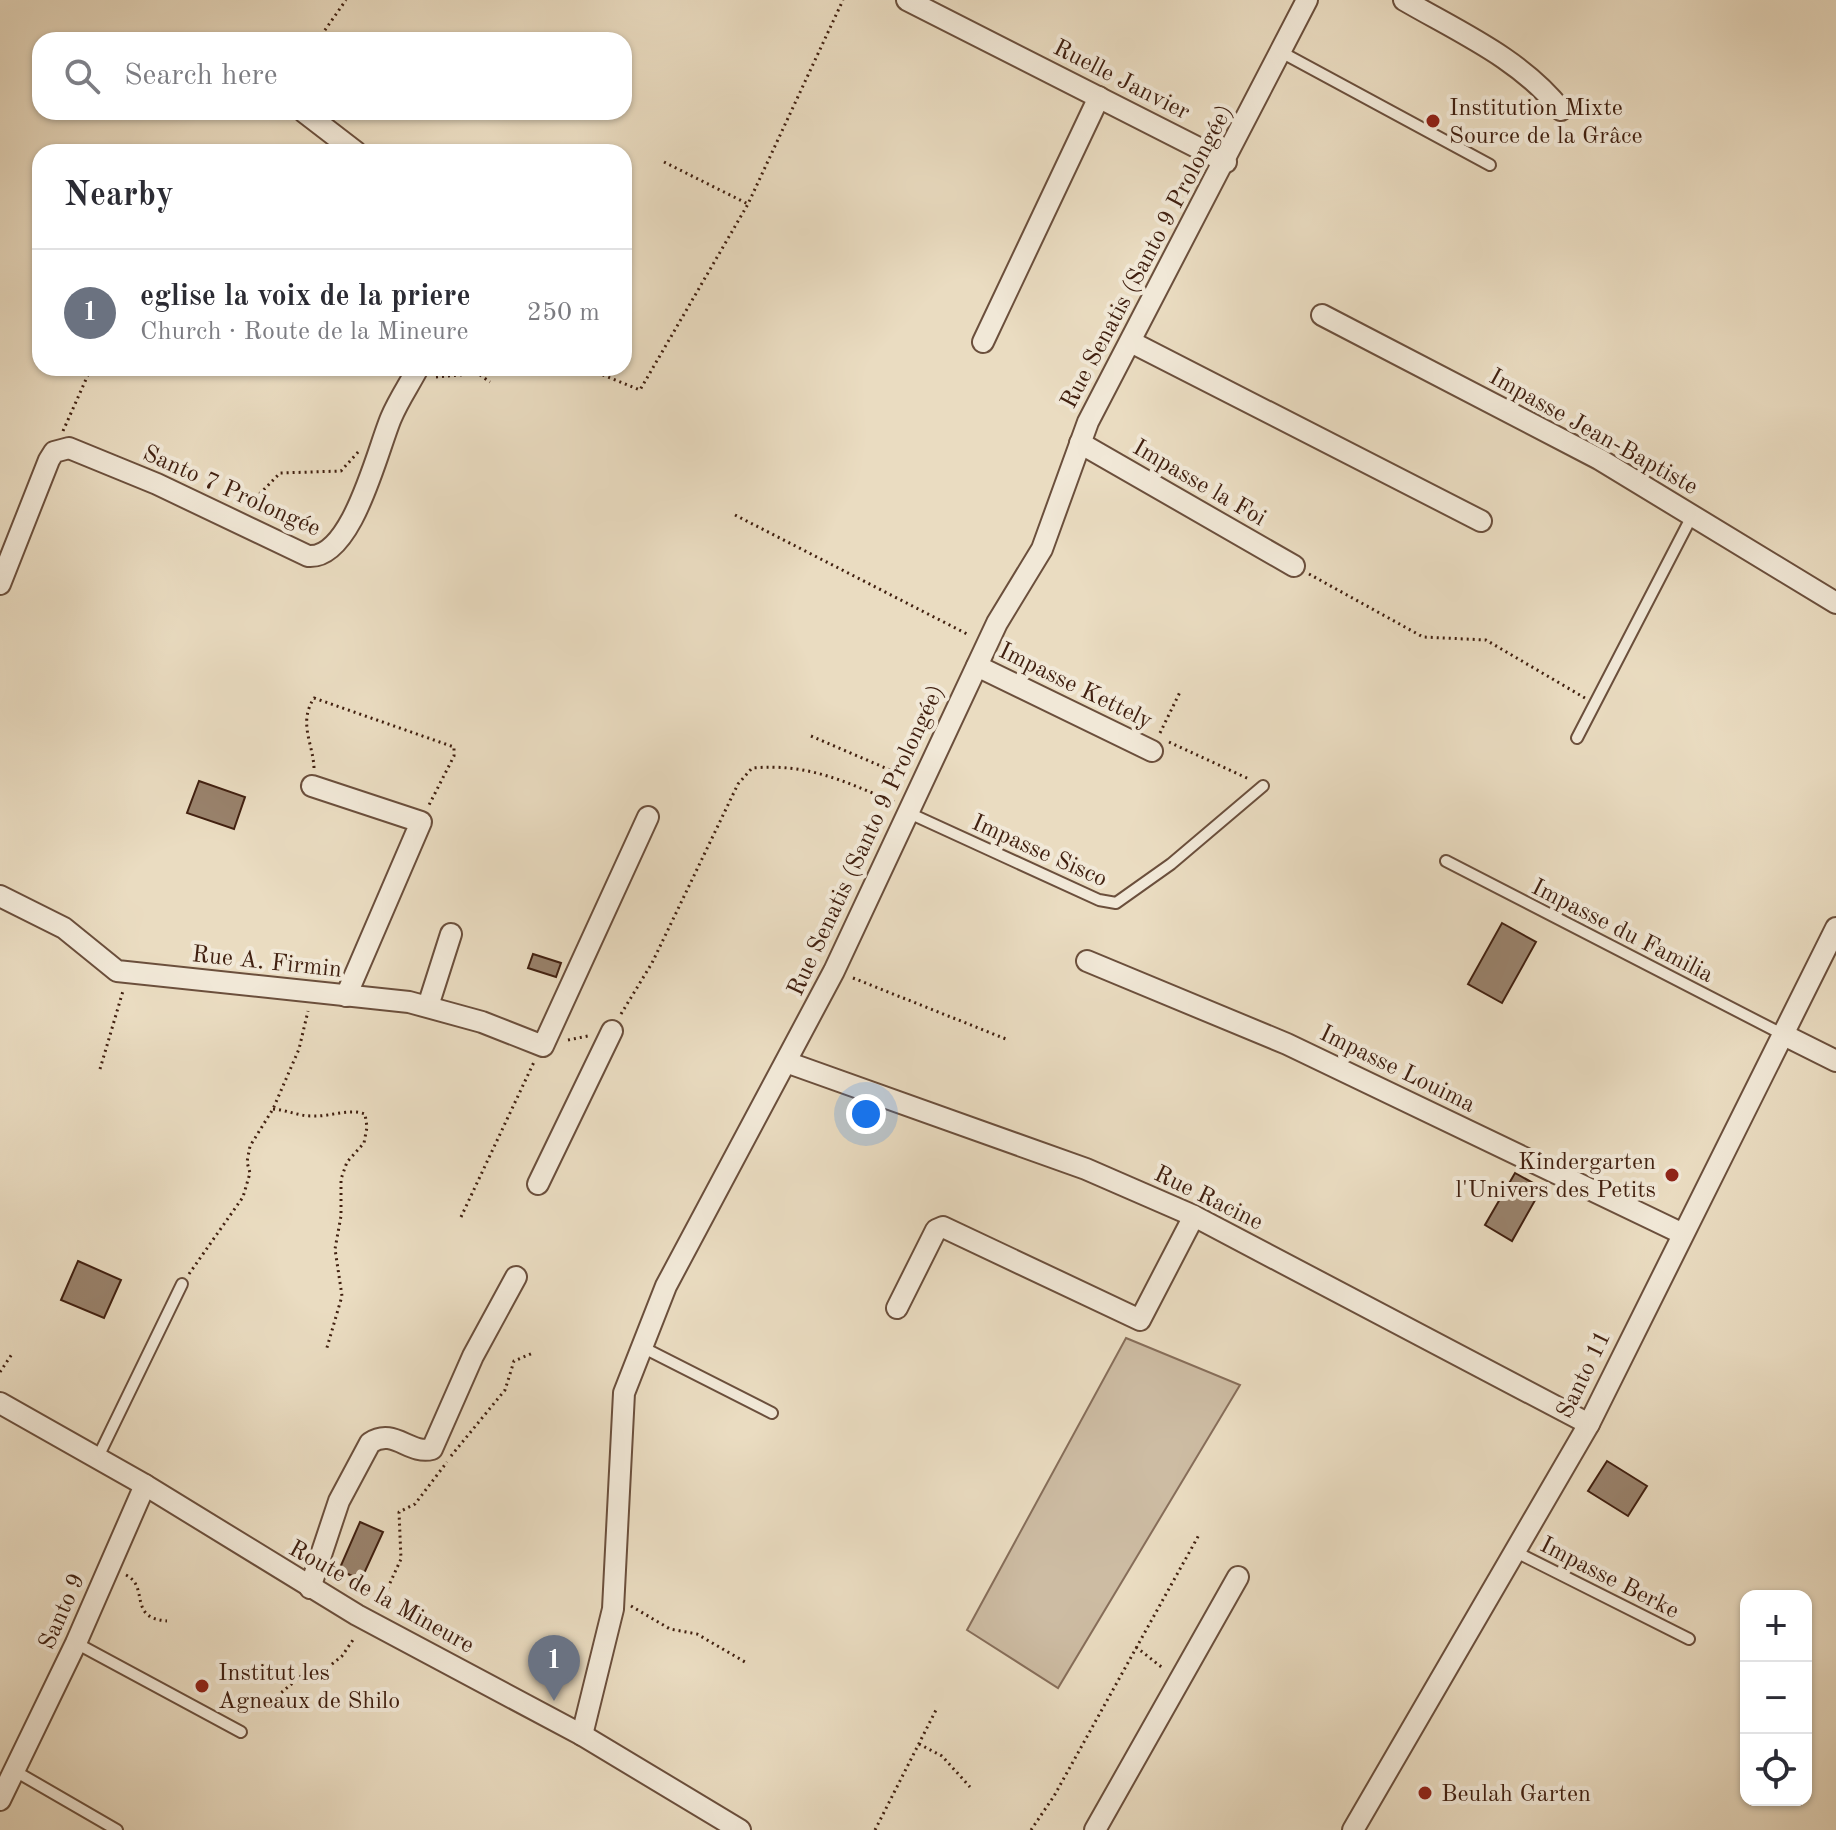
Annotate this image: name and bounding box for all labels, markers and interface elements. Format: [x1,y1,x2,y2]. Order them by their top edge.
search box [32,32,632,120]
street label: Ruelle Janvier [1049,36,1193,126]
icon: search [60,54,104,98]
text: Search here [124,61,278,91]
place label: Institution Mixte Source de la Grâce [1449,97,1643,149]
street label: Rue Senatis (Santo 9 Prolongée) [1057,101,1238,413]
marker: Institution Mixte Source de la Grâce [1424,112,1442,130]
text: Nearby [64,179,174,213]
text: eglise la voix de la priere [140,282,471,312]
text: 1 [82,300,98,326]
text: 250 m [527,300,600,326]
text: Church · Route de la Mineure [140,319,468,345]
street label: Impasse Jean-Baptiste [1485,365,1701,500]
street label: Impasse la Foi [1128,436,1270,531]
street label: Santo 7 Prolongée [139,442,324,542]
street label: Impasse Kettely [995,639,1156,734]
street label: Rue Senatis (Santo 9 Prolongée) [784,682,950,1000]
street label: Impasse Sisco [968,811,1111,892]
street label: Impasse du Familia [1527,876,1717,988]
street label: Rue A. Firmin [191,943,343,983]
street label: Impasse Louima [1316,1022,1479,1118]
your location [846,1094,886,1134]
place label: Kindergarten l'Univers des Petits [1456,1151,1656,1203]
street label: Rue Racine [1150,1162,1266,1235]
marker: Kindergarten l'Univers des Petits [1663,1166,1681,1184]
street label: Santo 11 [1553,1327,1616,1423]
street label: Impasse Berke [1536,1534,1682,1624]
street label: Route de la Mineure [284,1537,478,1659]
street label: Santo 9 [35,1570,90,1654]
map controls [1740,1590,1812,1806]
button: + [1740,1590,1812,1662]
pin: 1 [528,1635,580,1701]
place label: Institut les Agneaux de Shilo [218,1662,400,1714]
button: − [1740,1662,1812,1734]
marker: Institut les Agneaux de Shilo [193,1677,211,1695]
button: locate [1740,1734,1812,1806]
place label: Beulah Garten [1441,1783,1591,1807]
marker: Beulah Garten [1416,1784,1434,1802]

